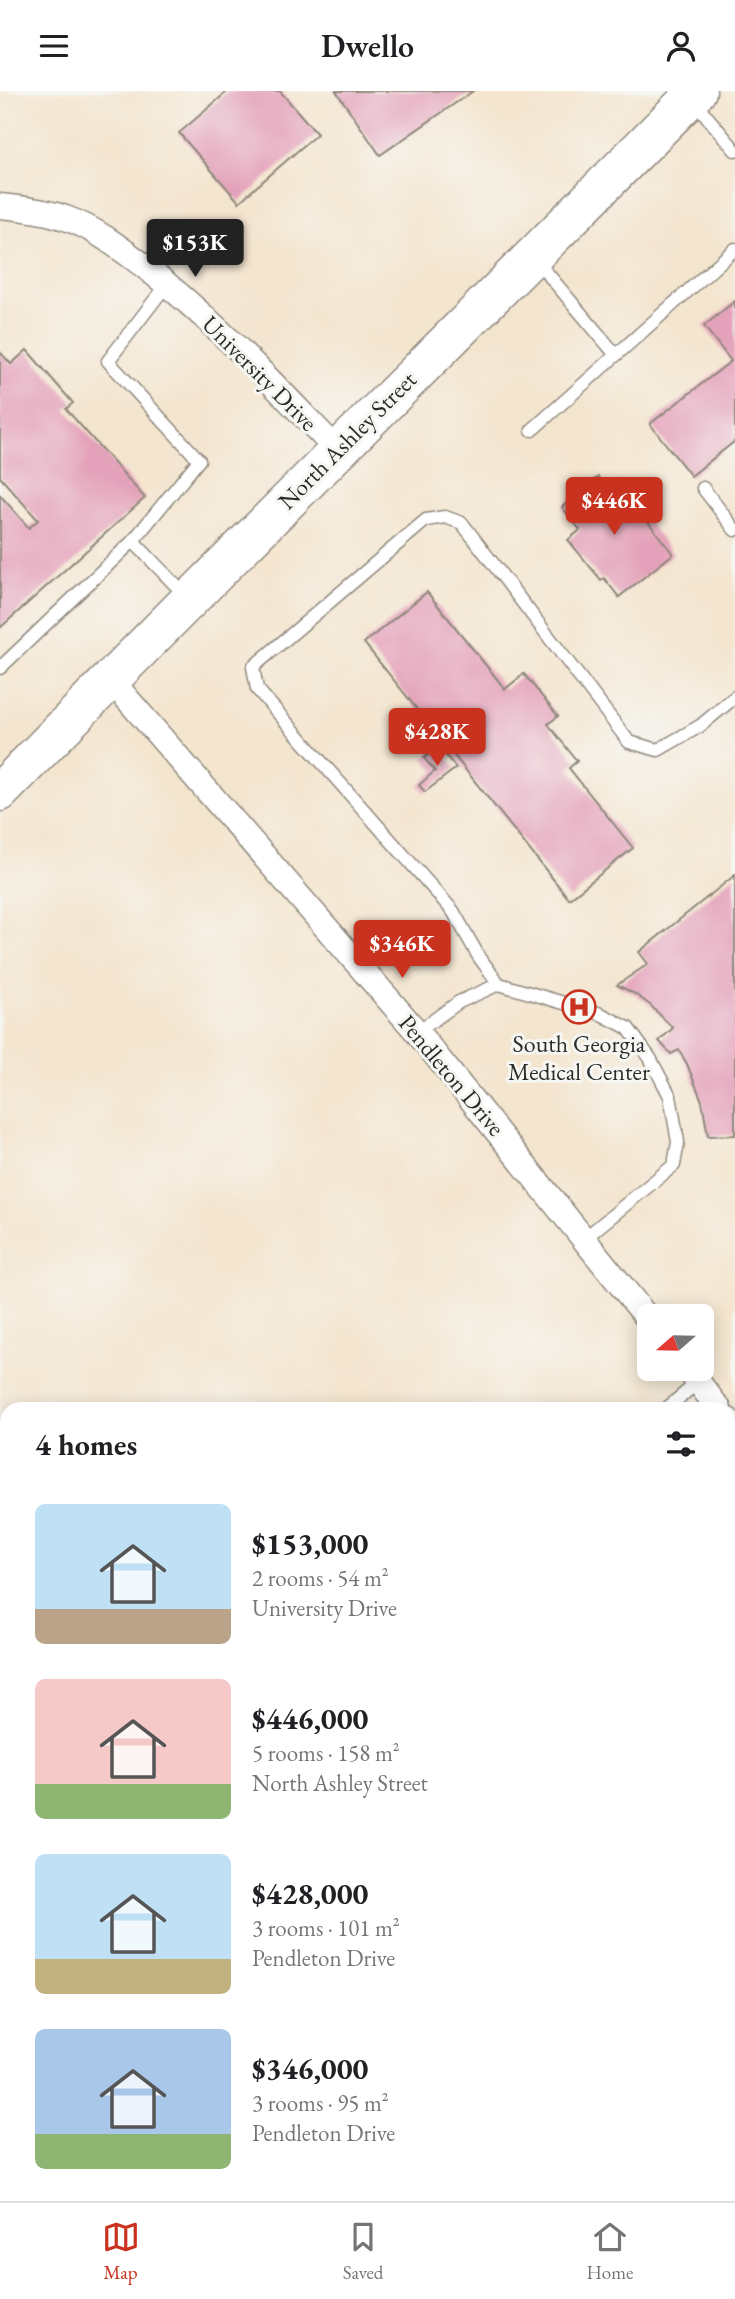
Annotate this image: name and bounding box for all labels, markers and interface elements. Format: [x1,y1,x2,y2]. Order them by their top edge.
text: Dwello [321,25,414,67]
icon: menu [35,27,73,65]
icon: person [662,27,700,65]
pin: $153K [146,219,244,279]
text: $153K [163,227,227,257]
street label: University Drive [196,309,324,437]
street label: North Ashley Street [271,364,423,516]
pin: $446K [565,477,663,537]
text: $446K [582,485,646,515]
pin: $428K [388,709,486,768]
text: $428K [405,716,469,746]
pin: $346K [353,921,451,980]
text: $346K [370,928,434,958]
hospital icon: South Georgia Medical Center [560,988,598,1026]
street label: Pendleton Drive [392,1008,512,1142]
place label: South Georgia Medical Center [508,1028,650,1087]
north arrow [637,1304,714,1381]
map controls [637,1304,714,1381]
text: 4 homes [35,1425,137,1464]
icon: filters [662,1425,700,1463]
text: $153,000 [252,1524,368,1563]
icon: home [91,1532,175,1616]
text: 2 rooms · 54 m² [252,1563,389,1593]
text: University Drive [252,1593,397,1623]
text: $446,000 [252,1699,368,1738]
icon: home [91,1707,175,1791]
text: 5 rooms · 158 m² [252,1738,400,1768]
text: North Ashley Street [252,1768,428,1798]
text: $428,000 [252,1874,368,1913]
icon: home [91,1882,175,1966]
text: 3 rooms · 101 m² [252,1913,400,1943]
text: Pendleton Drive [252,1943,395,1973]
text: $346,000 [252,2049,368,2088]
icon: home [91,2057,175,2141]
text: 3 rooms · 95 m² [252,2088,389,2118]
text: Pendleton Drive [252,2118,395,2148]
tab: Map [102,2218,140,2285]
tab: Saved [343,2218,383,2285]
tab: Home [586,2218,633,2285]

